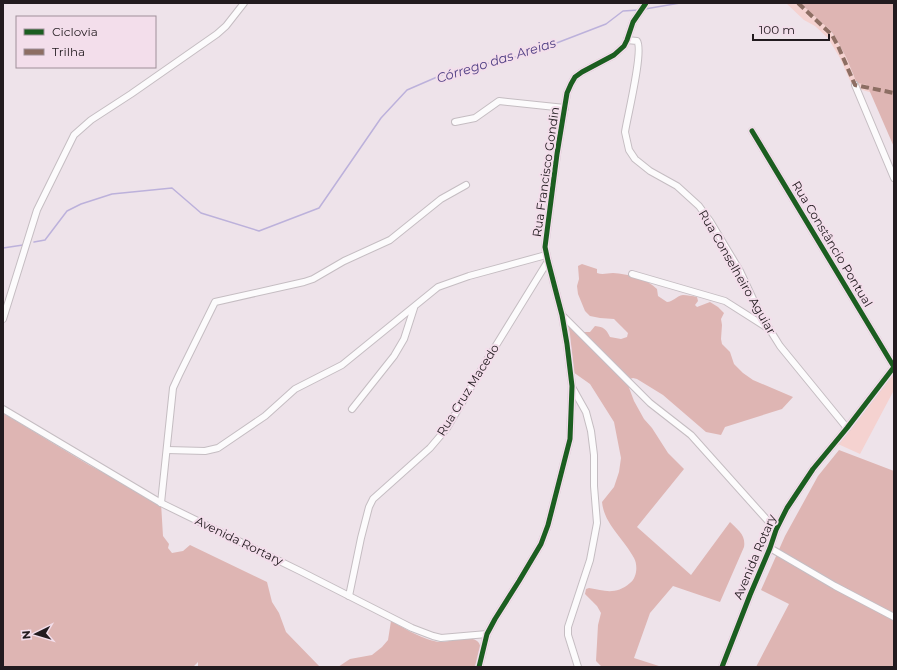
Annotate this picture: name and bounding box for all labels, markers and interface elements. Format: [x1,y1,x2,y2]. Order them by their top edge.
legend [16,16,156,68]
scale bar [753,16,829,42]
text: 100 m [759,22,795,37]
text: Ciclovia [52,24,98,39]
water label: Córrego das Areias [434,34,558,86]
text: Trilha [52,44,85,59]
street label: Rua Francisco Gondin [529,106,562,238]
street label: Rua Constâncio Pontual [789,178,876,310]
street label: Rua Conselheiro Aguiar [696,207,779,337]
street label: Rua Cruz Macedo [433,341,502,439]
street label: Avenida Rotary [730,512,779,601]
street label: Avenida Rortary [193,513,286,568]
north arrow [16,614,56,654]
text: N [19,630,33,640]

